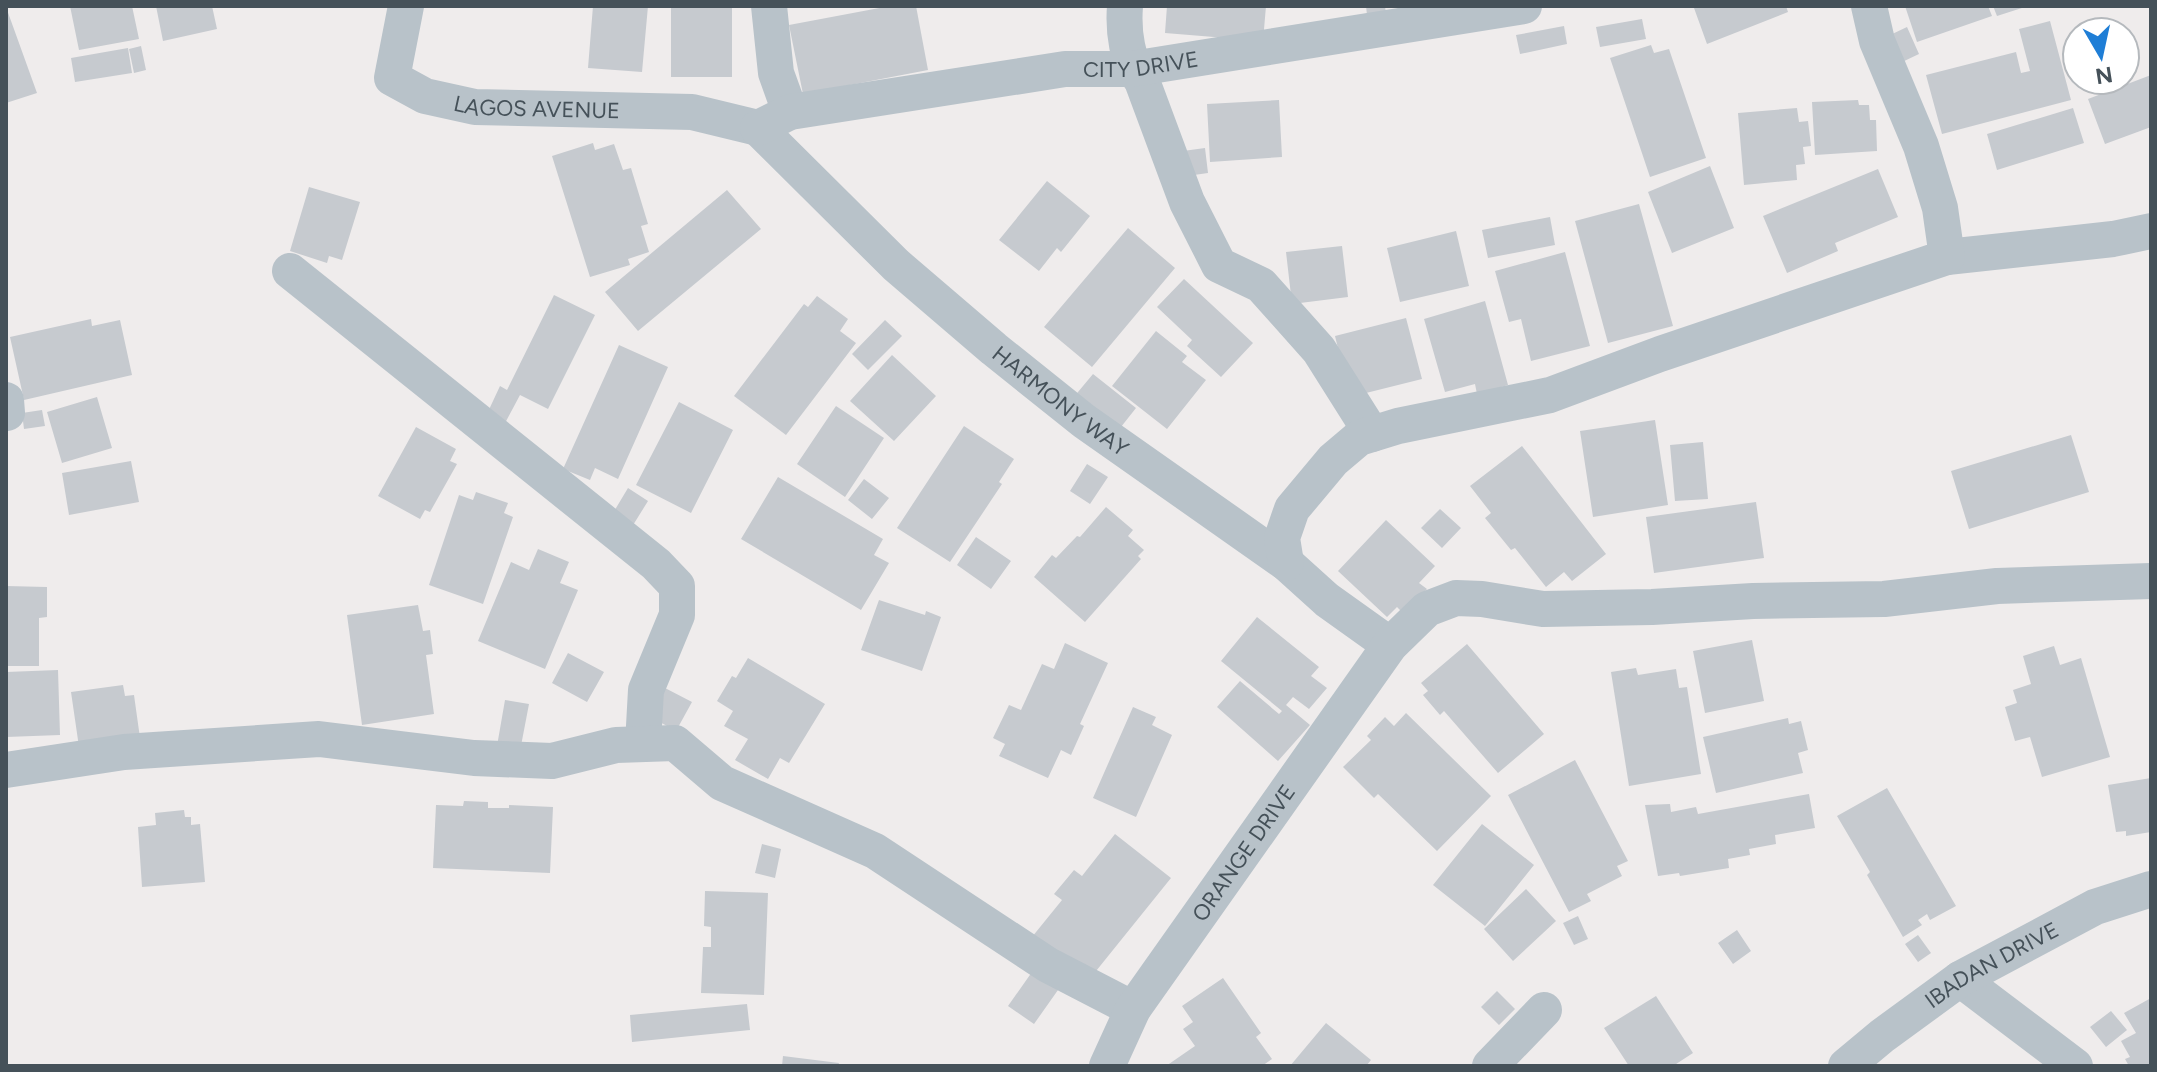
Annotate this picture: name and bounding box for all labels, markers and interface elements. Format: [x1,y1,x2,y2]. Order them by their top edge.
north arrow [2061,16,2141,96]
street label: CITY DRIVE [1083,46,1200,83]
text: N [2094,61,2115,90]
street label: LAGOS AVENUE [451,90,620,124]
street label: HARMONY WAY [987,340,1134,463]
street label: ORANGE DRIVE [1186,779,1301,927]
street label: IBADAN DRIVE [1920,916,2063,1014]

